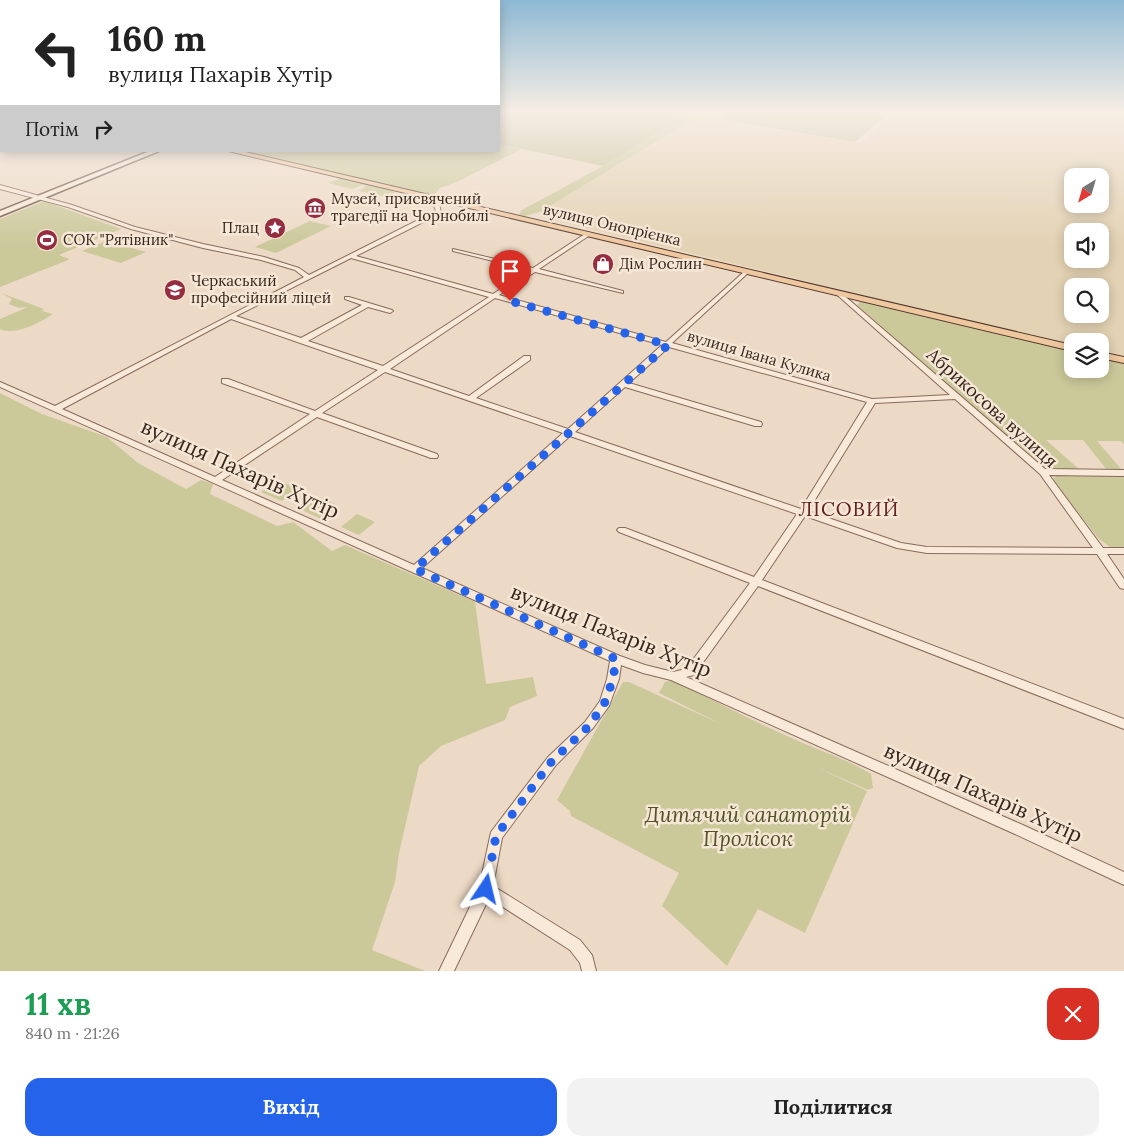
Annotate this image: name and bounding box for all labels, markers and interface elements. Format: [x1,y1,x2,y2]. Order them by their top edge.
text: 160 m [108,16,206,61]
icon: left [25,20,90,85]
text: вулиця Пахарів Хутір [108,60,333,88]
icon: right [89,115,117,143]
text: Потім [25,117,79,141]
north arrow [1064,168,1109,212]
map controls [1064,168,1109,378]
place label: Музей, присвячений трагедії на Чорнобилі [331,189,489,225]
museum icon: Музей, присвячений трагедії на Чорнобилі [303,196,327,220]
street label: вулиця Онопрієнка [541,199,683,250]
place icon: Плац [263,216,287,240]
place label: Плац [222,218,259,237]
button: sound [1064,223,1109,268]
sports icon: СОК "Рятівник" [35,228,59,252]
place label: СОК "Рятівник" [63,230,173,249]
pin [489,250,531,301]
shop icon: Дім Рослин [591,252,615,276]
place label: Дім Рослин [619,254,702,273]
icon: arrive [496,257,524,285]
place label: Черкаський професійний ліцей [191,271,331,307]
school or university icon: Черкаський професійний ліцей [163,278,187,302]
button: search [1064,278,1109,323]
street label: вулиця Івана Кулика [685,326,833,385]
button: layers [1064,333,1109,378]
street label: Абрикосова вулиця [921,342,1063,472]
street label: вулиця Пахарів Хутір [137,413,344,525]
district label: ЛІСОВИЙ [798,496,900,521]
street label: вулиця Пахарів Хутір [507,578,716,683]
street label: вулиця Пахарів Хутір [880,737,1087,849]
park label: Дитячий санаторій Пролісок [644,801,851,852]
position arrow [459,862,511,914]
text: 11 хв [25,985,91,1023]
button: close [1047,988,1099,1040]
text: 840 m · 21:26 [25,1023,120,1043]
button: Вихід [25,1078,557,1136]
button: Поділитися [567,1078,1099,1136]

